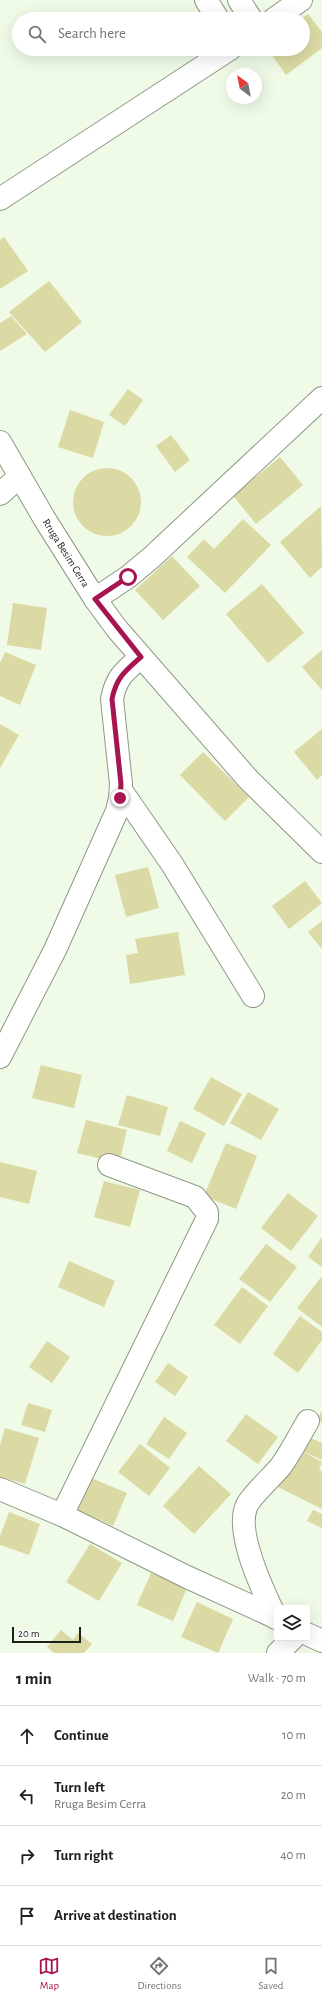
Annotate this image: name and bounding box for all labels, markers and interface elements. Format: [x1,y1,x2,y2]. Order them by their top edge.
search box [12,12,310,56]
icon: search [26,23,48,45]
text: Search here [58,26,126,41]
north arrow [226,68,262,104]
street label: Rruga Besim Cerra [41,517,91,589]
route start [119,568,137,586]
route end [111,789,129,807]
map controls [274,1605,310,1641]
button: layers [274,1605,310,1641]
scale bar [12,1625,81,1644]
text: 20 m [18,1628,39,1639]
text: 1 min [16,1670,52,1687]
text: Walk · 70 m [248,1672,306,1685]
icon: ahead [16,1725,38,1747]
text: Continue [54,1728,109,1743]
text: 10 m [282,1729,306,1742]
text: Turn left [54,1780,105,1795]
icon: left [16,1785,38,1807]
text: 20 m [281,1789,306,1802]
text: Rruga Besim Cerra [54,1798,146,1811]
icon: right [16,1845,38,1867]
text: Turn right [54,1848,113,1863]
text: 40 m [280,1849,306,1862]
icon: arrive [16,1905,38,1927]
text: Arrive at destination [54,1908,177,1923]
tab: Map [38,1955,60,1992]
tab: Directions [137,1955,181,1992]
tab: Saved [258,1955,283,1992]

